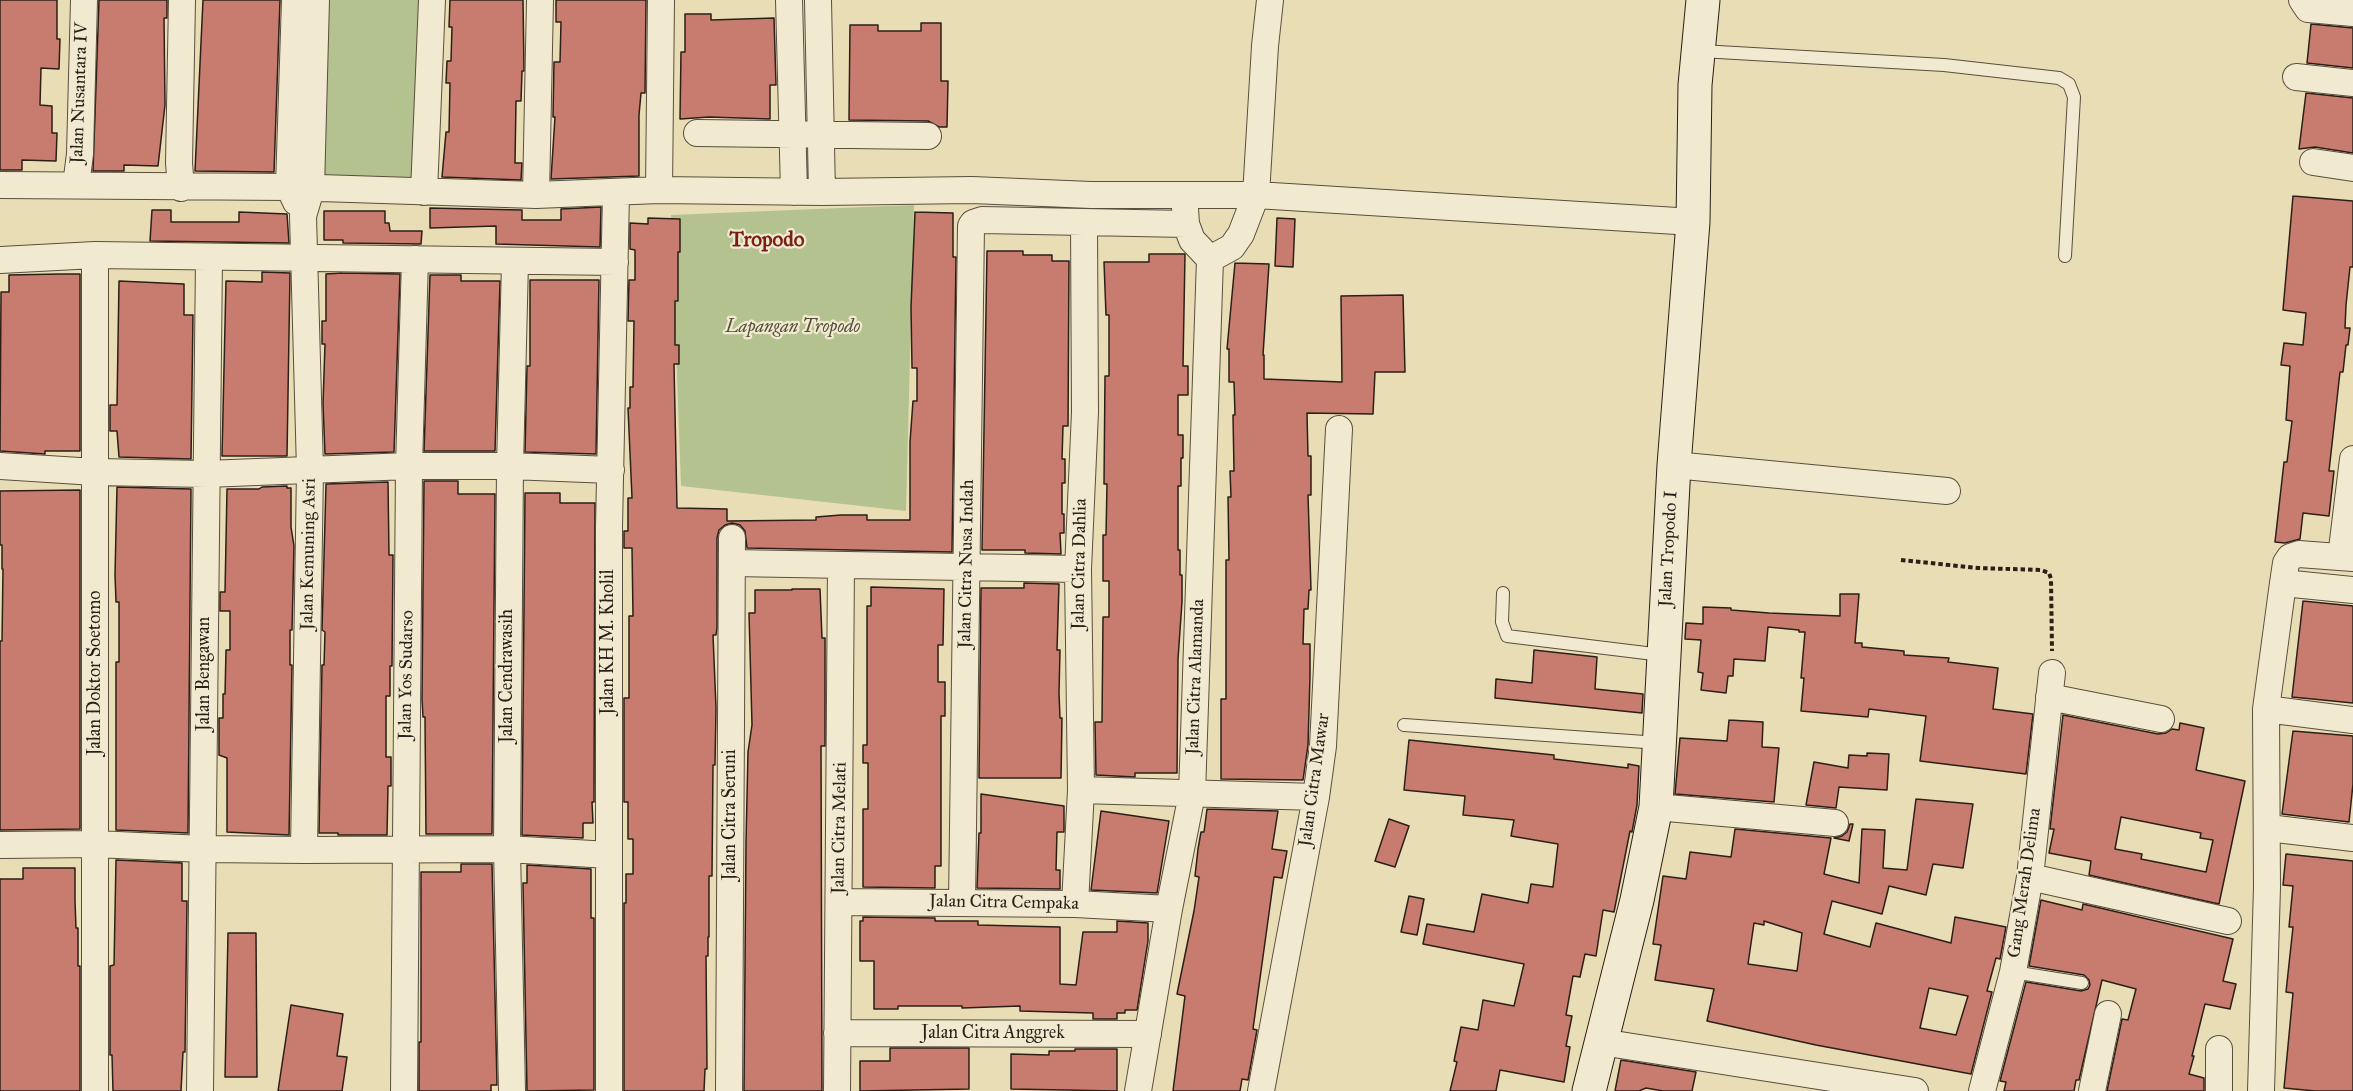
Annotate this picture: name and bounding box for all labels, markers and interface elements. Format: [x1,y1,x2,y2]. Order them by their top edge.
street label: Jalan Nusantara IV [67,22,93,164]
district label: Tropodo [730,228,804,254]
park label: Lapangan Tropodo [726,317,860,339]
street label: Jalan Kemuning Asri [297,478,321,630]
street label: Jalan Citra Nusa Indah [955,479,979,649]
street label: Jalan Tropodo I [1655,490,1683,608]
street label: Jalan Citra Dahlia [1068,498,1092,630]
street label: Jalan KH M. Kholil [598,569,620,715]
street label: Jalan Doktor Soetomo [85,590,107,756]
street label: Jalan Citra Alamanda [1182,599,1210,755]
street label: Jalan Cendrawasih [497,609,519,743]
street label: Jalan Yos Sudarso [395,610,419,740]
street label: Jalan Bengawan [194,617,216,731]
street label: Jalan Citra Mawar [1295,712,1335,848]
street label: Jalan Citra Seruni [720,749,742,881]
street label: Jalan Citra Melati [828,762,852,894]
street label: Gang Merah Delima [2004,807,2046,959]
street label: Jalan Citra Cempaka [929,891,1079,915]
street label: Jalan Citra Anggrek [921,1023,1065,1045]

